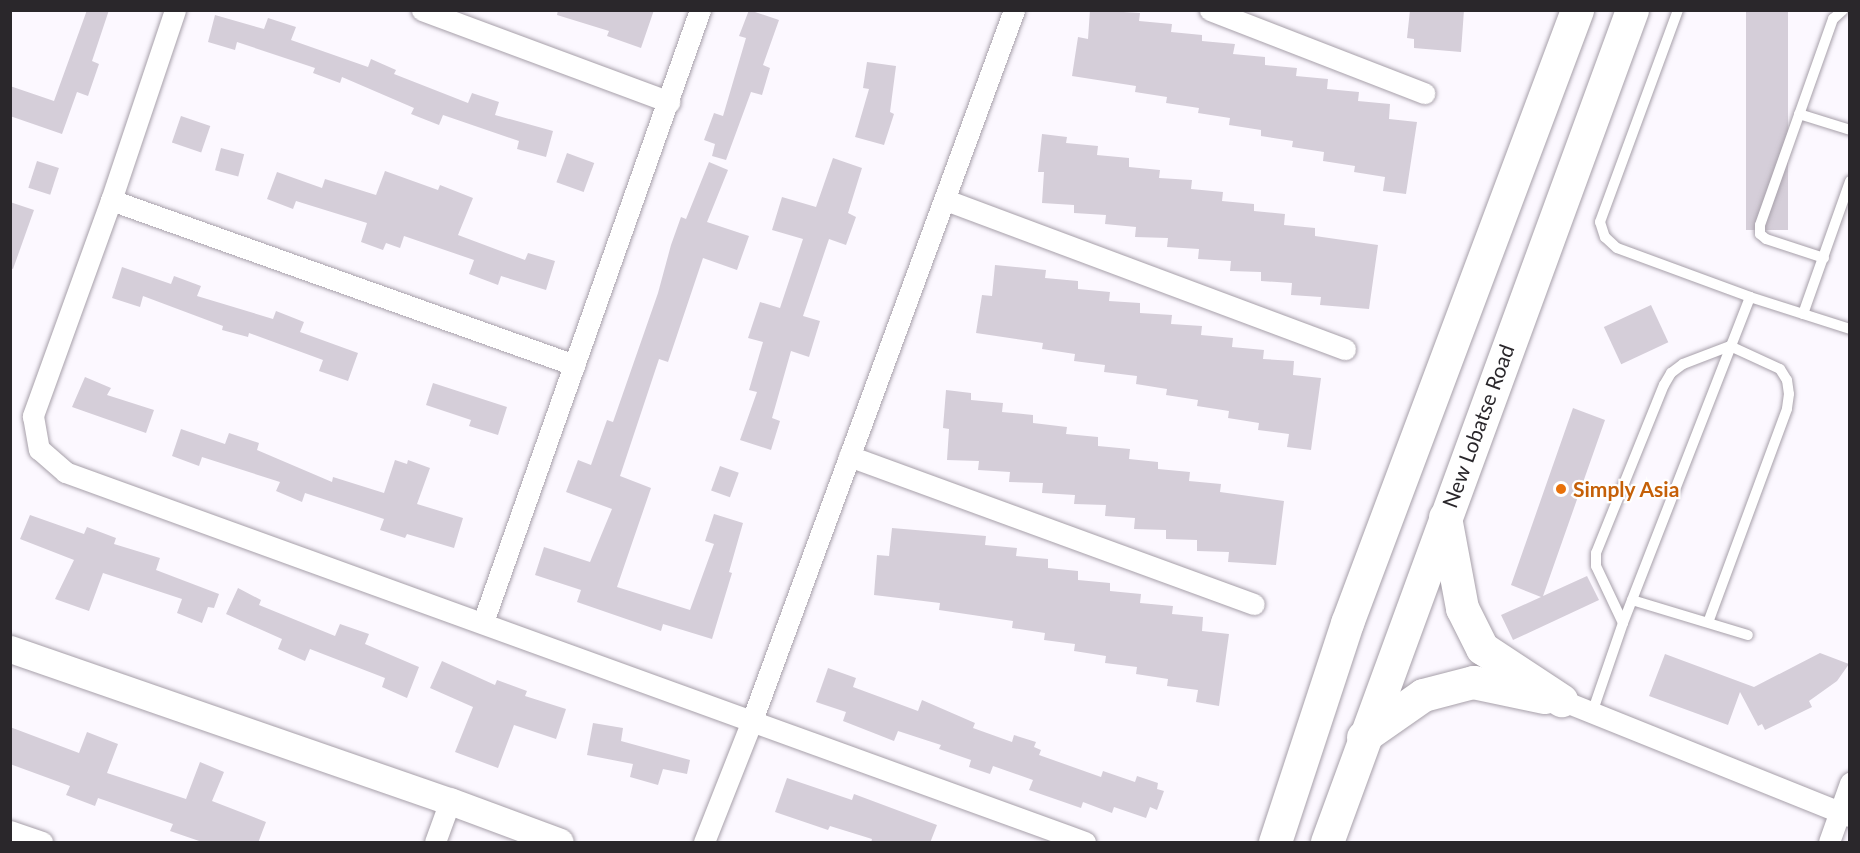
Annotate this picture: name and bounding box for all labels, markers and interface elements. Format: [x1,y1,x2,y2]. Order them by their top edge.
street label: New Lobatse Road [1437,341,1519,511]
place label: Simply Asia [1573,476,1681,502]
marker: Simply Asia [1554,482,1568,496]

